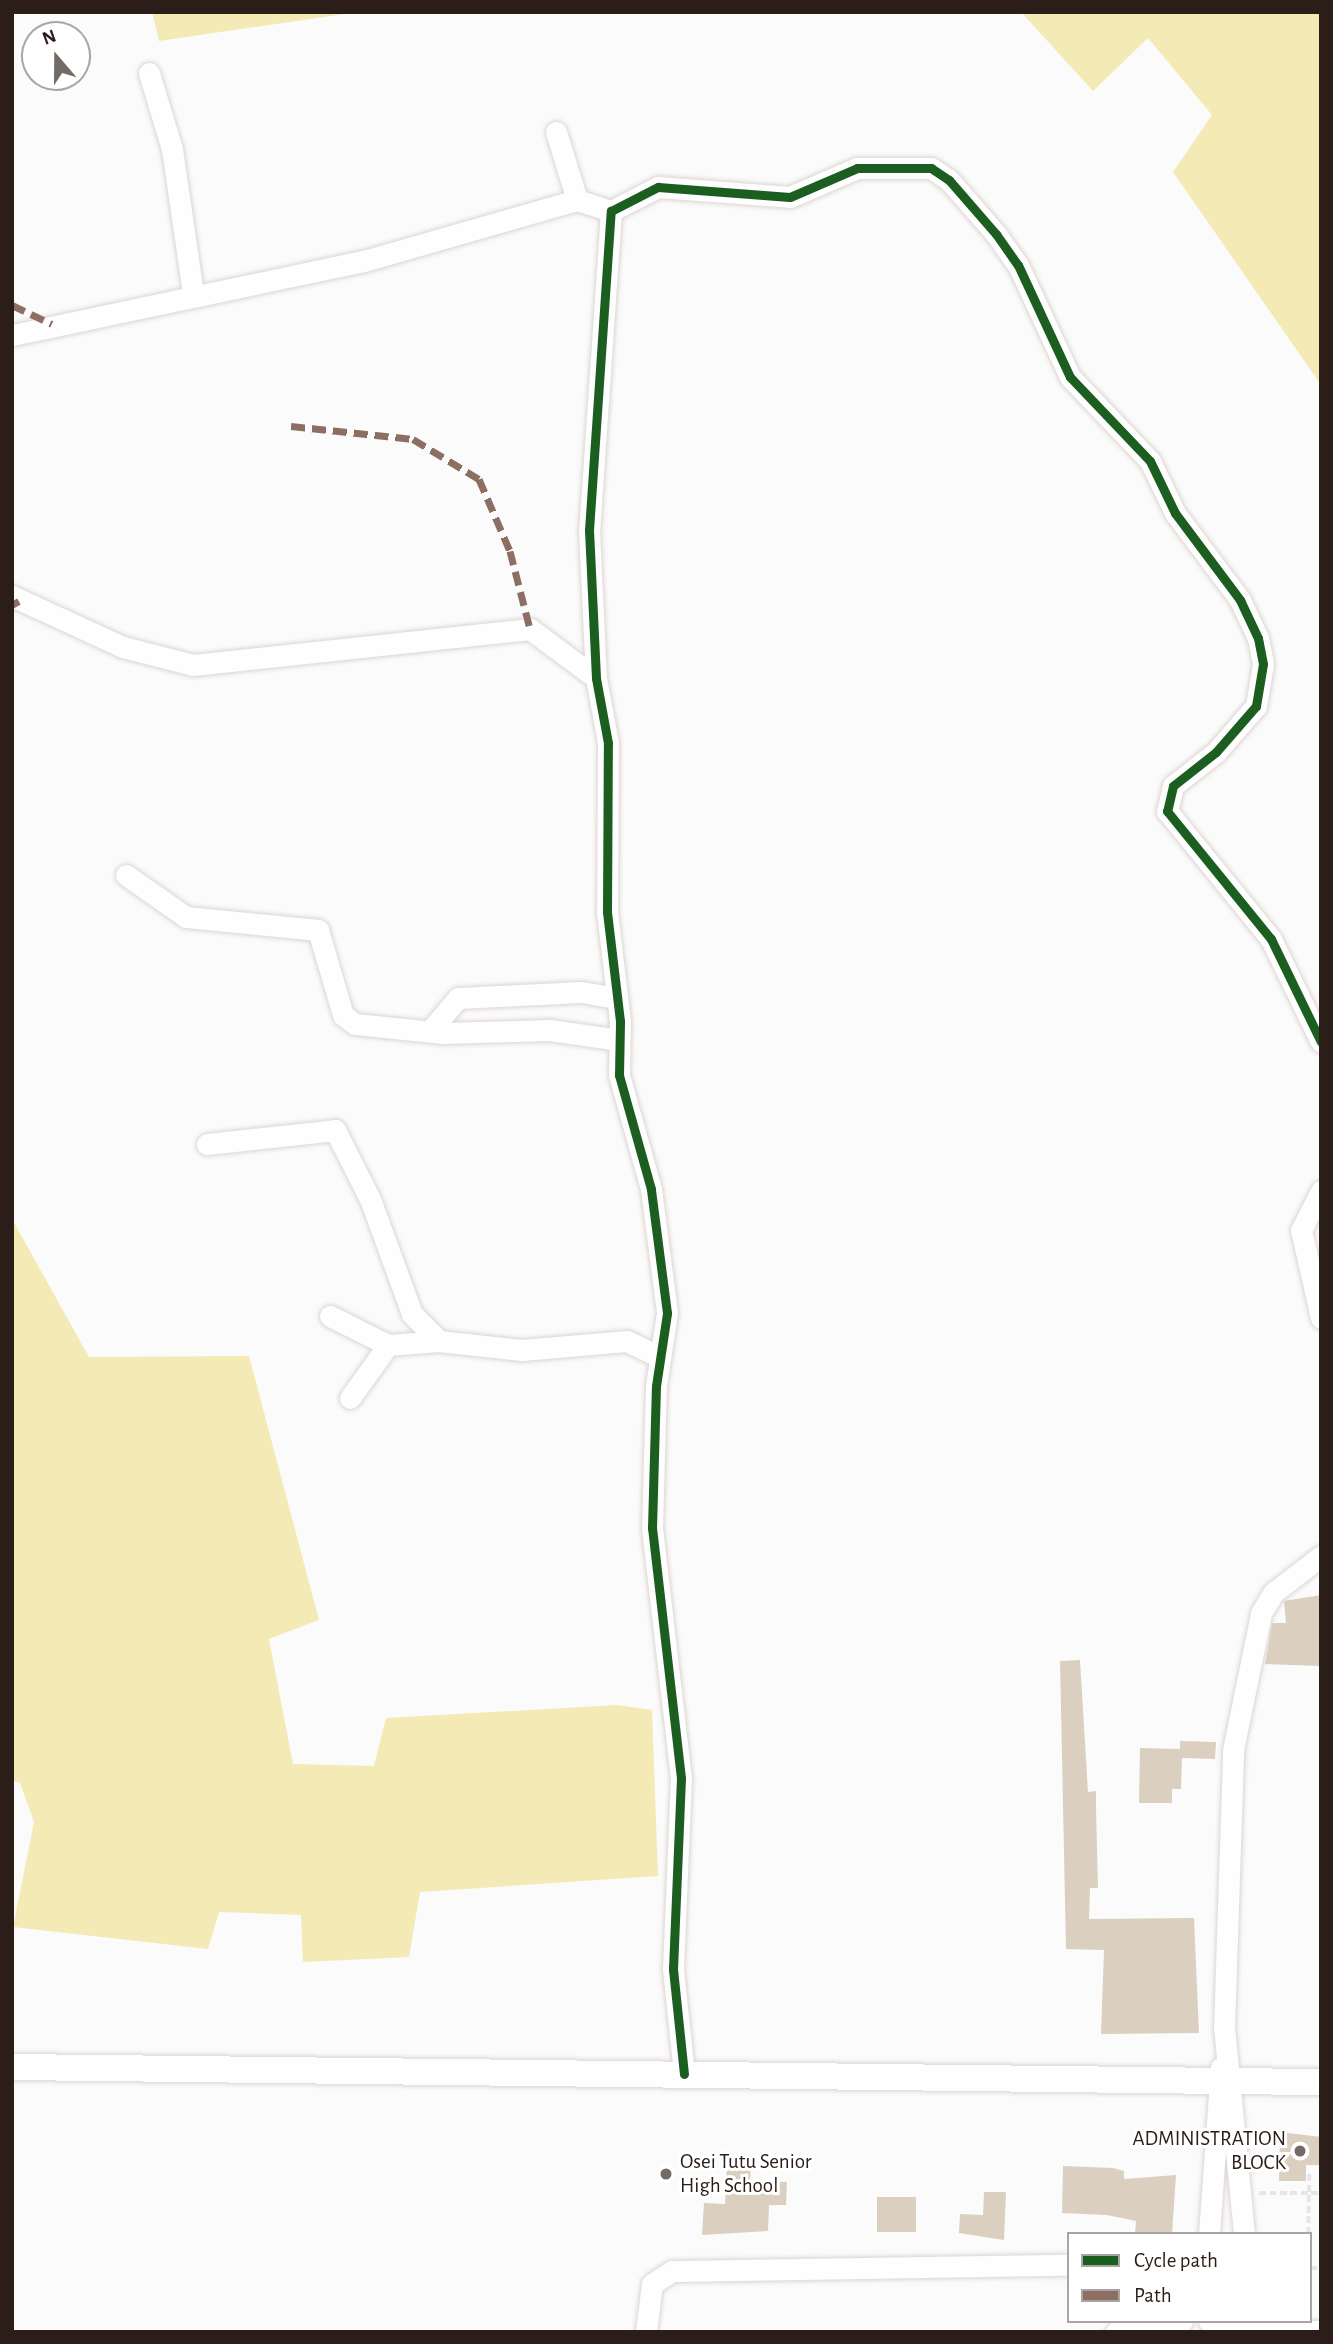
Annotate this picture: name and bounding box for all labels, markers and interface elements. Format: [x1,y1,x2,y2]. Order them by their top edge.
north arrow [21,21,91,91]
text: N [40,26,59,49]
place label: ADMINISTRATION BLOCK [1132,2126,1286,2176]
marker: ADMINISTRATION BLOCK [1292,2143,1308,2159]
place label: Osei Tutu Senior High School [680,2149,812,2199]
marker: Osei Tutu Senior High School [658,2166,674,2182]
legend [1067,2232,1312,2323]
text: Cycle path [1134,2250,1218,2271]
text: Path [1134,2285,1172,2306]

